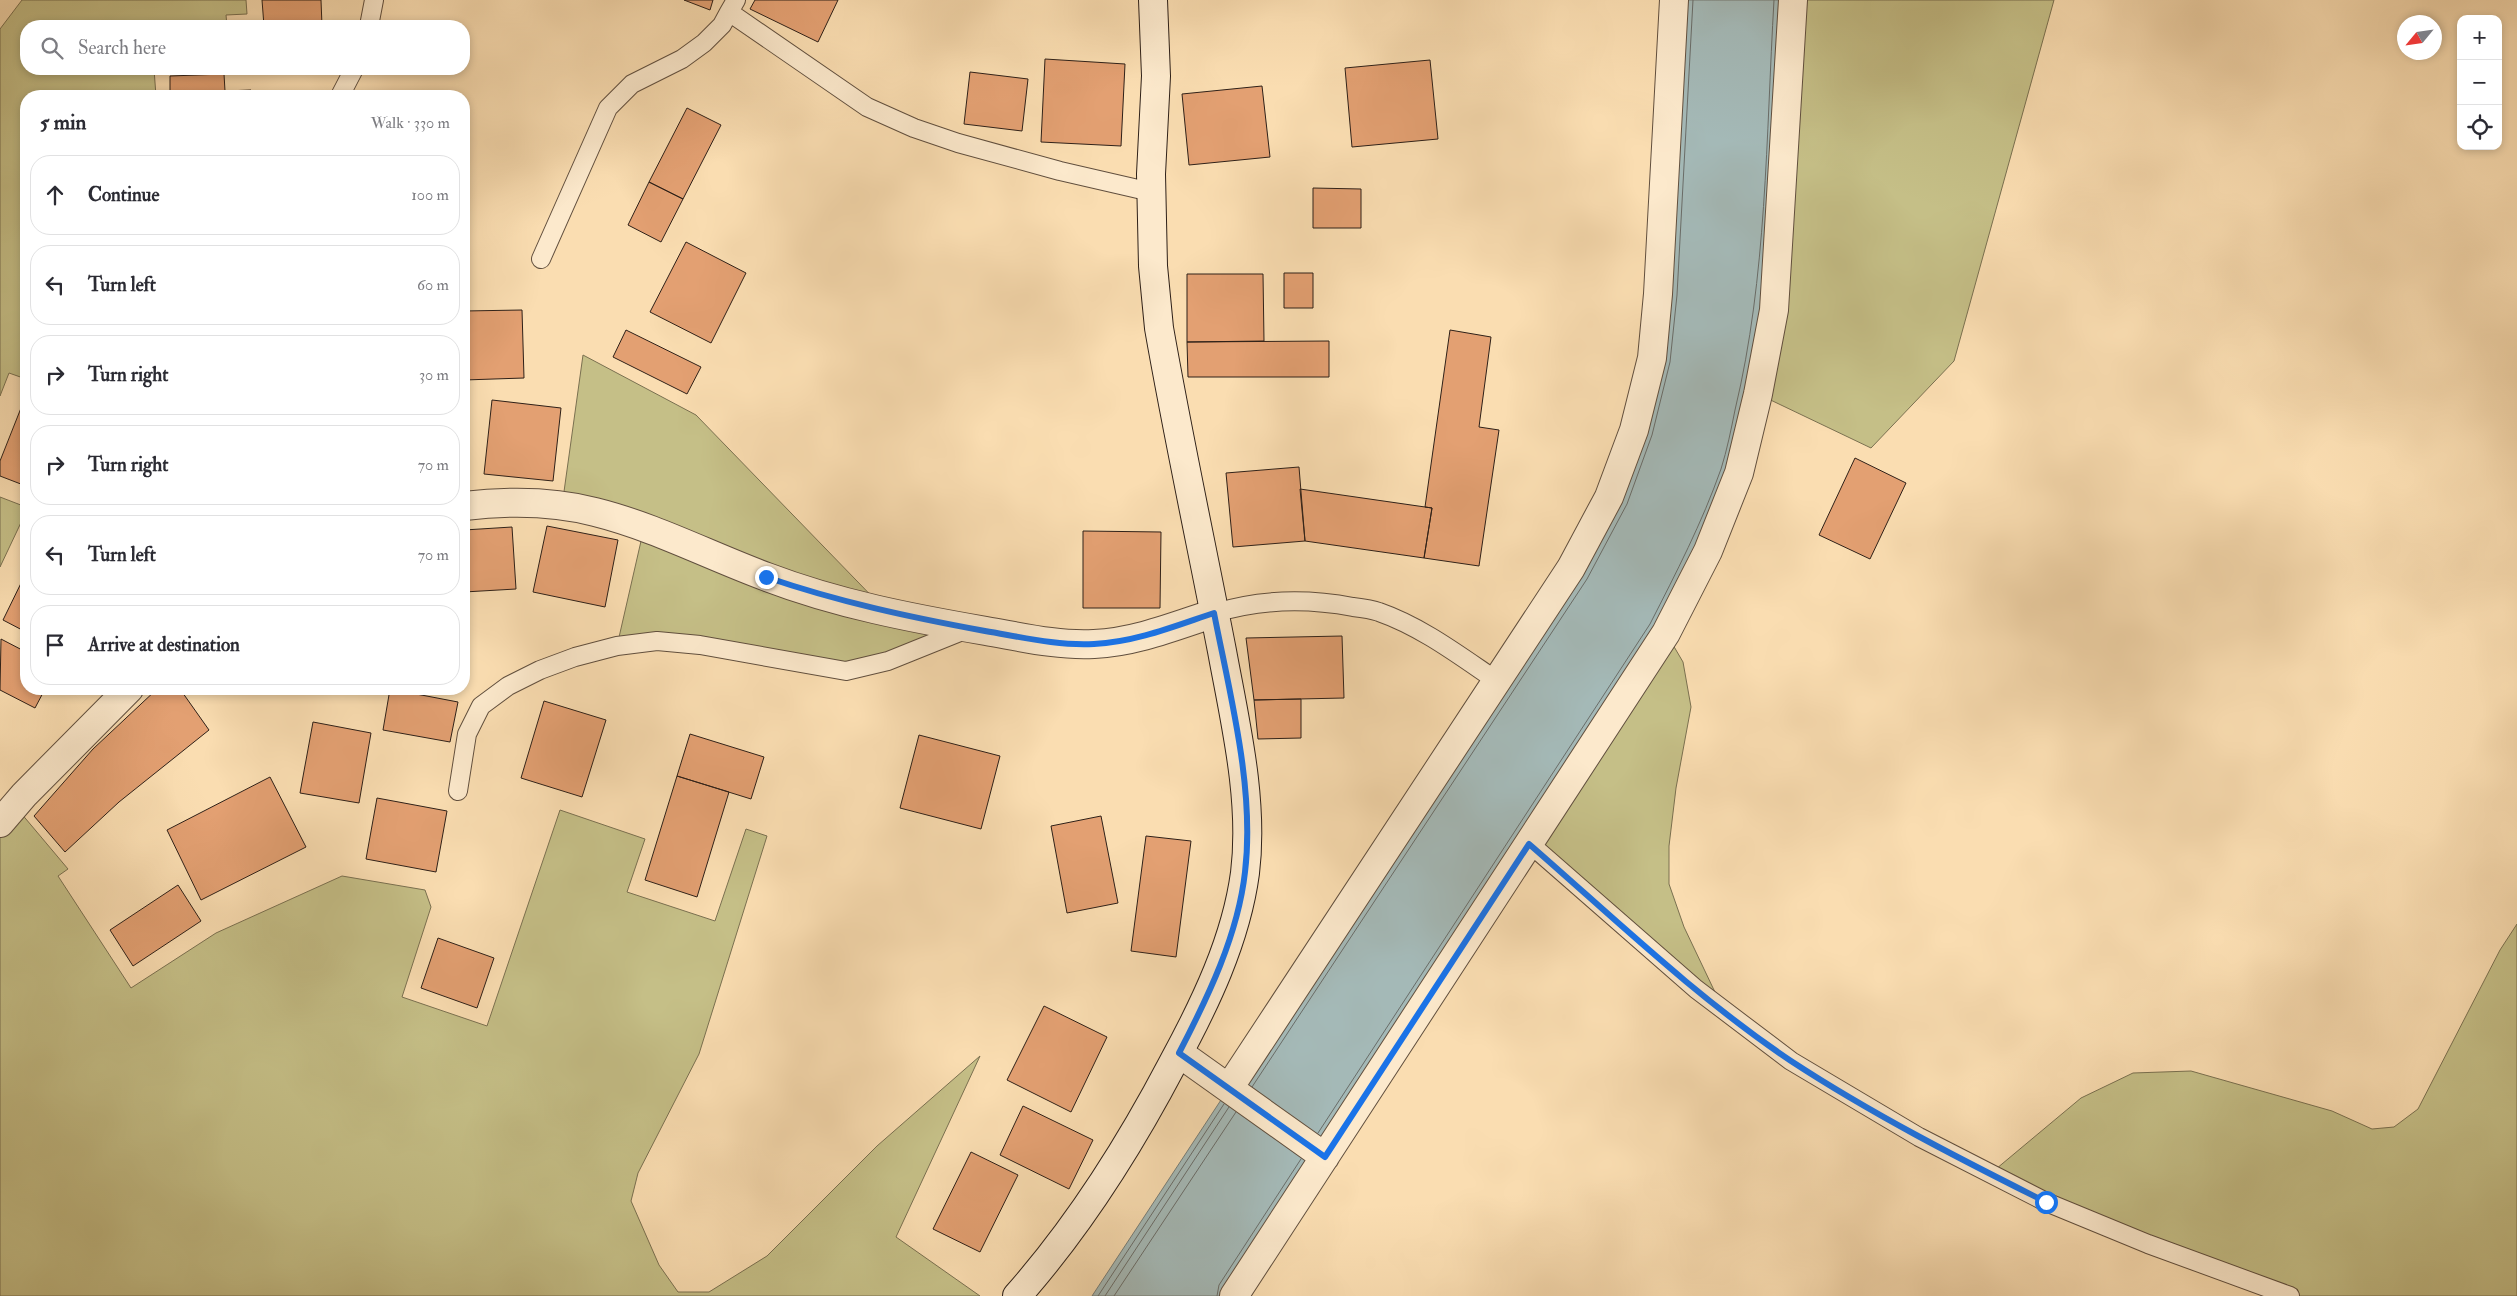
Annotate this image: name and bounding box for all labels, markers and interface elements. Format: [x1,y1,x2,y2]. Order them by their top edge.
north arrow [2397,15,2442,60]
map controls [2457,15,2502,150]
button: + [2457,15,2502,60]
search box [20,20,470,75]
icon: search [38,34,66,62]
text: Search here [78,36,166,60]
button: − [2457,60,2502,105]
button: locate [2457,105,2502,150]
text: 5 min [40,109,86,136]
text: Walk · 330 m [371,113,450,133]
icon: ahead [41,181,69,209]
text: Continue [88,183,159,207]
text: 100 m [411,185,449,205]
icon: left [41,271,69,299]
text: Turn left [88,273,156,297]
text: 60 m [417,275,449,295]
icon: right [41,361,69,389]
text: Turn right [88,363,168,387]
text: 30 m [419,365,449,385]
icon: right [41,451,69,479]
text: Turn right [88,453,168,477]
text: 70 m [418,455,449,475]
icon: left [41,541,69,569]
text: Turn left [88,543,156,567]
text: 70 m [418,545,449,565]
route end [755,566,778,589]
icon: arrive [41,631,69,659]
text: Arrive at destination [88,633,240,657]
route start [2035,1191,2058,1214]

